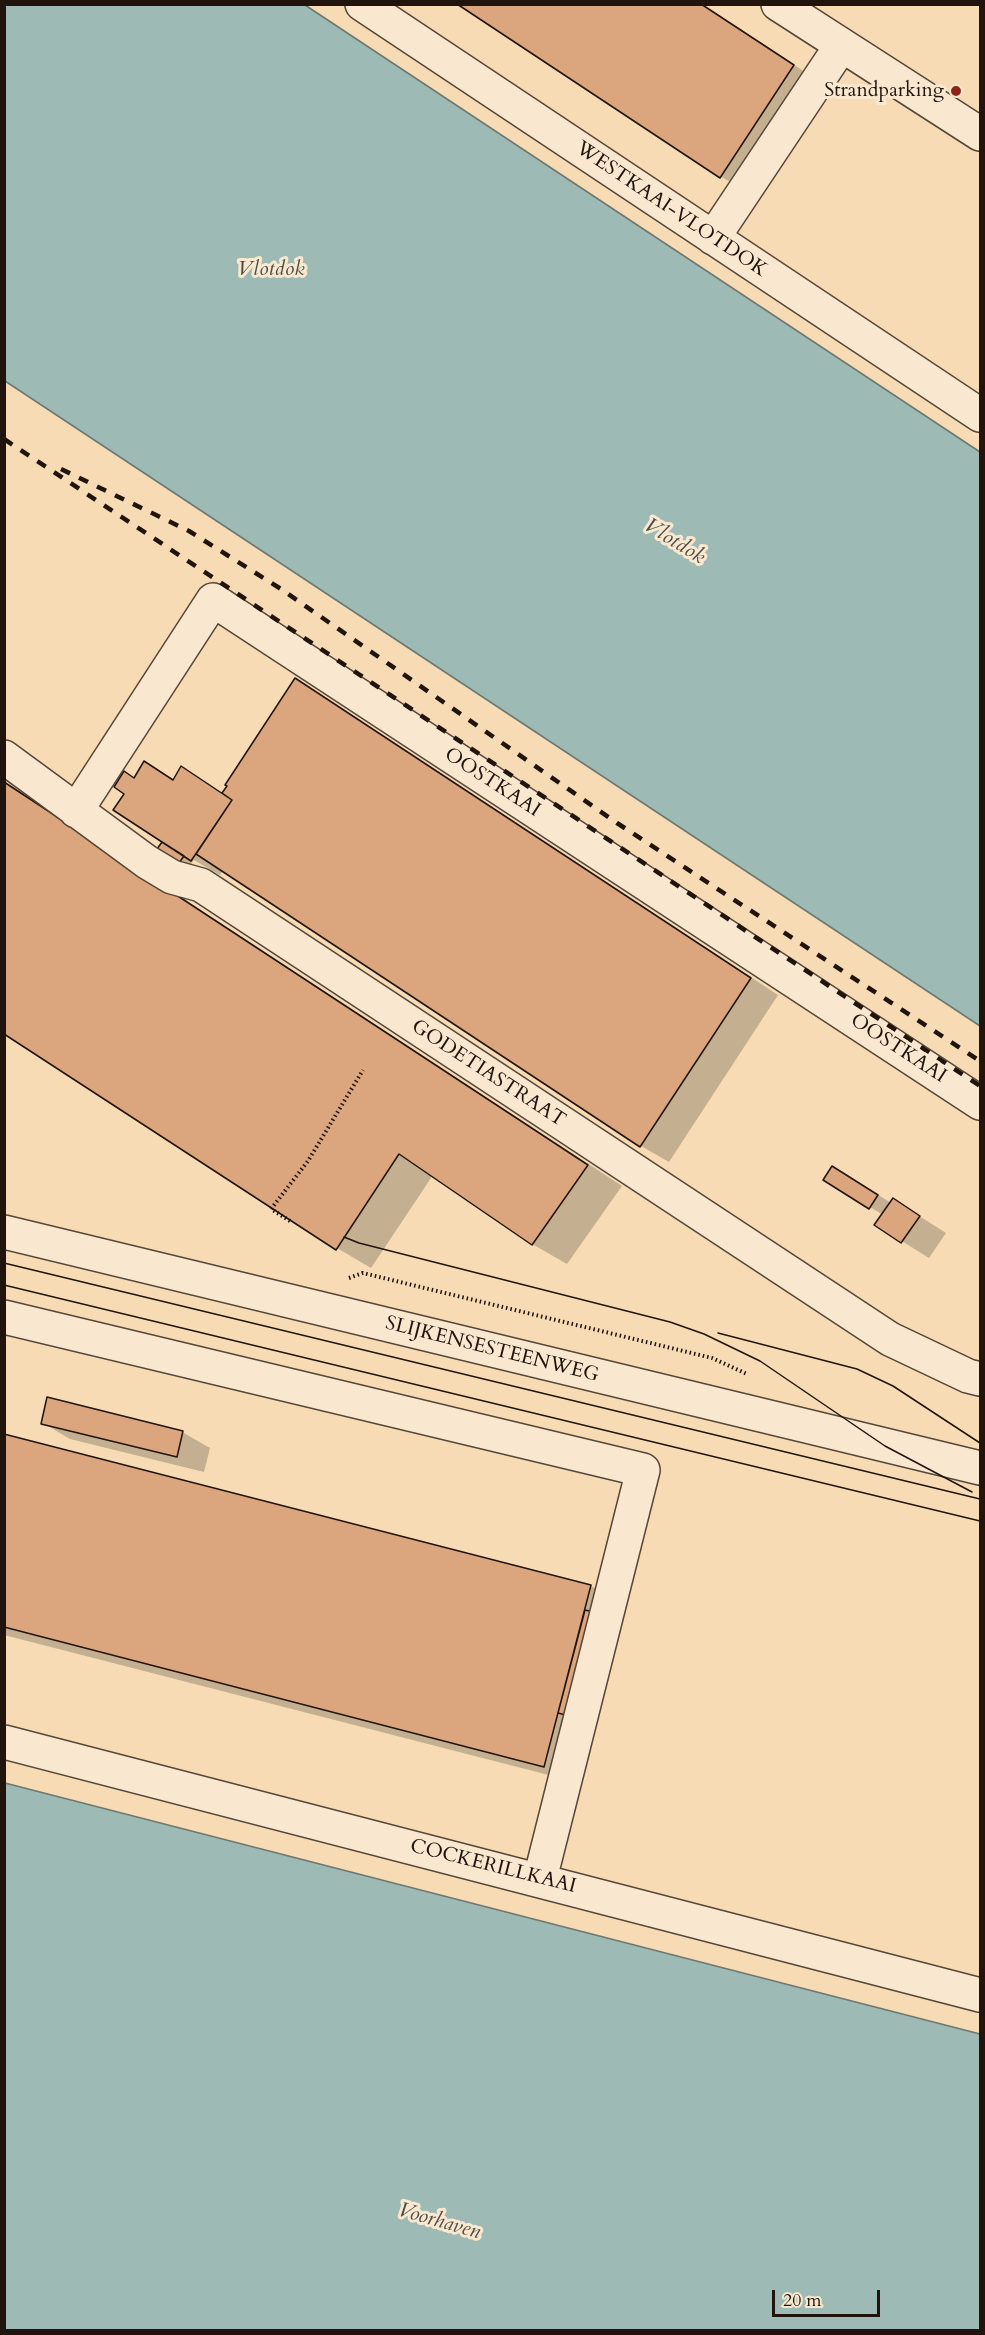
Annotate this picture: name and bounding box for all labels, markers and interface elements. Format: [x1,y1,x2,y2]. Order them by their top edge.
place label: Strandparking [824,79,944,103]
marker: Strandparking [949,84,963,98]
street label: WESTKAAI-VLOTDOK [571,137,771,283]
water label: Vlotdok [237,257,305,283]
water label: Vlotdok [639,513,709,571]
street label: OOSTKAAI [440,743,544,823]
street label: OOSTKAAI [846,1009,950,1089]
street label: GODETIASTRAAT [406,1015,570,1133]
street label: SLIJKENSESTEENWEG [383,1312,601,1388]
street label: COCKERILLKAAI [408,1835,578,1899]
water label: Voorhaven [395,2198,483,2246]
scale bar [775,2278,883,2316]
text: 20 m [783,2288,822,2313]

